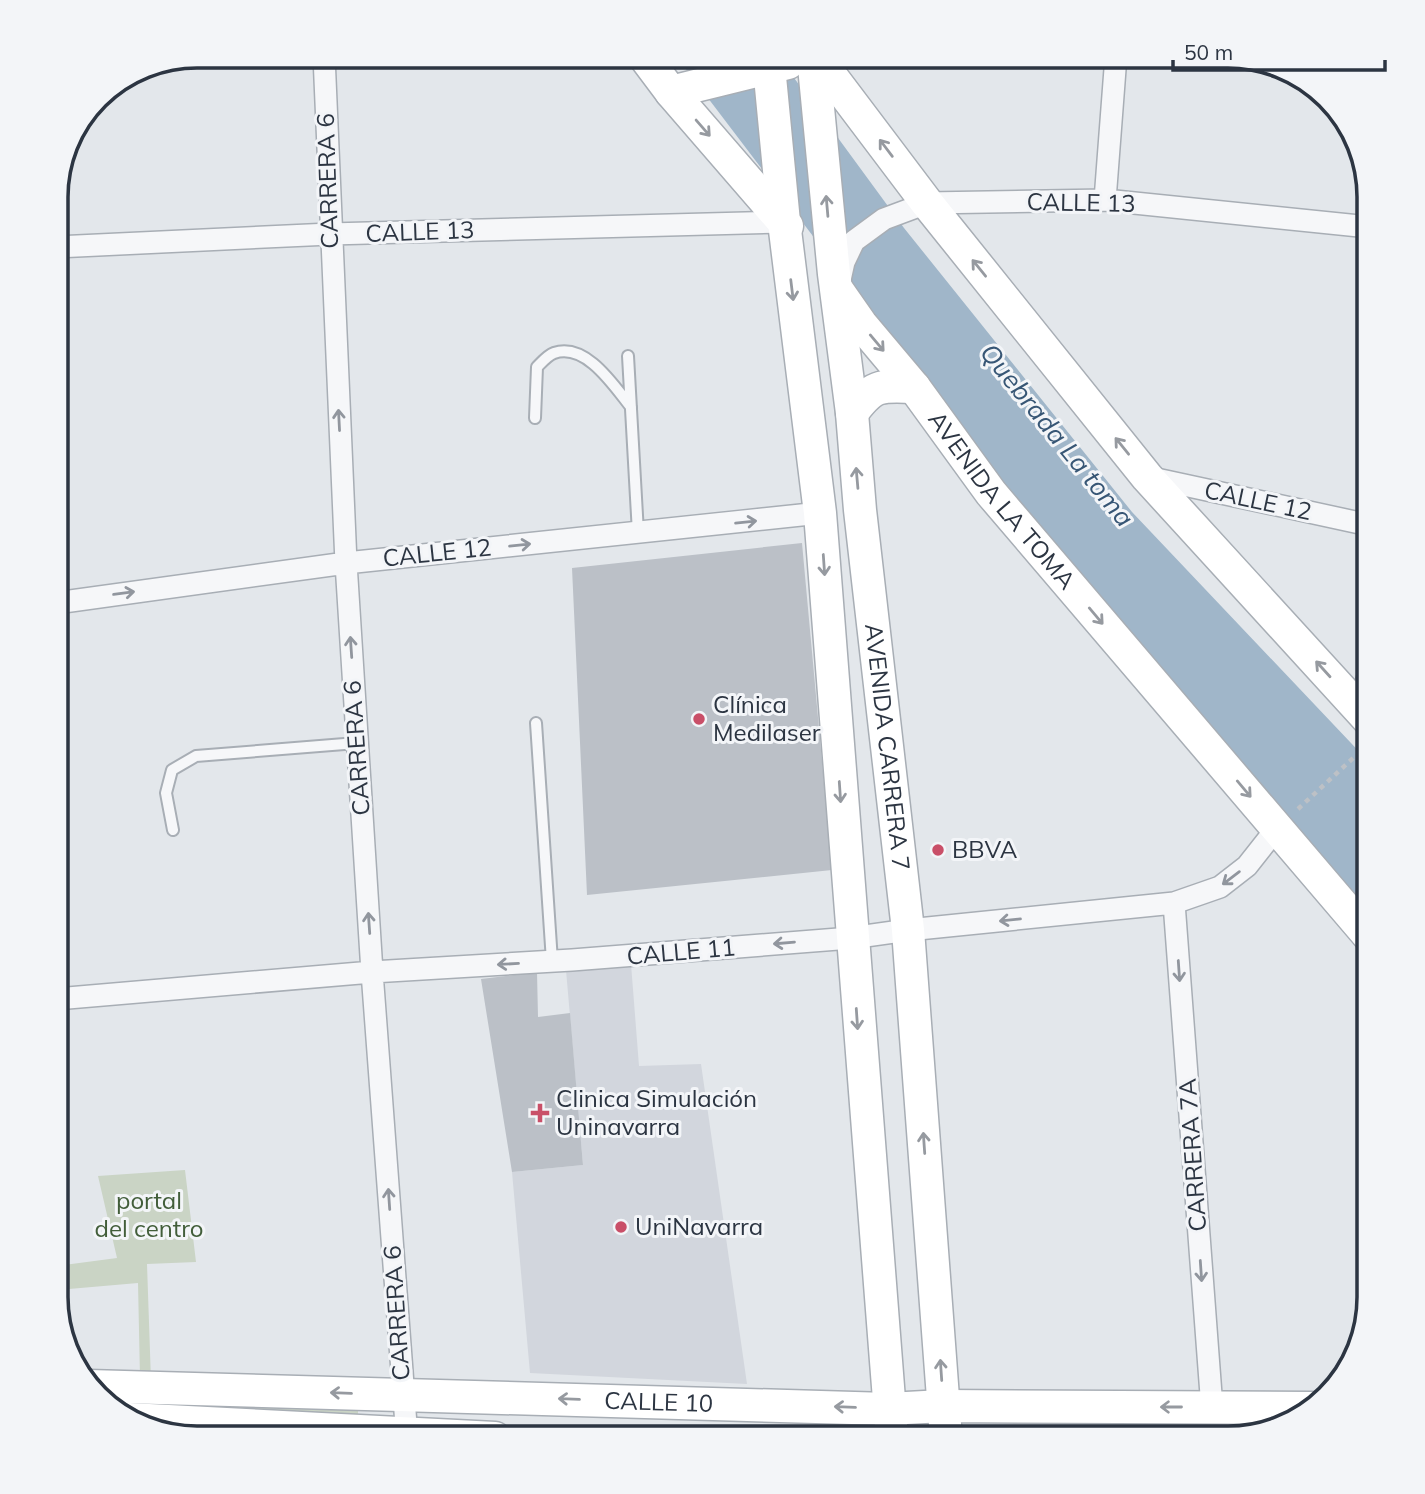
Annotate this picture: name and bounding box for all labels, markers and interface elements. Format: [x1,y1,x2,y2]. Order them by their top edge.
scale bar [1173,28,1385,72]
text: 50 m [1184,39,1233,65]
street label: CARRERA 6 [310,113,344,249]
one-way arrow [695,119,711,137]
one-way arrow [879,139,894,158]
street label: CALLE 13 [1026,186,1136,218]
one-way arrow [820,195,833,218]
street label: CALLE 13 [365,214,475,248]
one-way arrow [972,260,987,278]
one-way arrow [786,278,799,301]
one-way arrow [869,334,885,352]
water label: Quebrada La toma [973,336,1141,533]
street label: AVENIDA LA TOMA [922,405,1083,595]
one-way arrow [332,409,345,432]
one-way arrow [1114,437,1129,455]
one-way arrow [850,467,863,490]
street label: CALLE 12 [1202,474,1315,526]
one-way arrow [734,515,757,528]
street label: CALLE 12 [381,531,493,573]
one-way arrow [508,538,531,551]
one-way arrow [817,553,830,576]
one-way arrow [112,587,135,600]
one-way arrow [1088,607,1104,625]
street label: AVENIDA CARRERA 7 [859,622,917,872]
one-way arrow [344,637,357,659]
one-way arrow [1315,660,1331,678]
street label: CARRERA 6 [336,679,376,817]
place label: Clínica Medilaser [713,689,821,747]
marker: Clínica Medilaser [691,711,707,727]
one-way arrow [834,780,847,802]
one-way arrow [1236,780,1252,798]
place label: BBVA [952,834,1018,864]
marker: BBVA [930,842,946,858]
one-way arrow [1222,871,1241,886]
one-way arrow [362,912,375,935]
one-way arrow [999,913,1022,926]
street label: CALLE 11 [625,931,736,971]
one-way arrow [773,937,796,950]
one-way arrow [497,957,520,970]
one-way arrow [1173,959,1186,982]
one-way arrow [851,1007,864,1029]
street label: CARRERA 7A [1172,1077,1212,1233]
place label: Clinica Simulación Uninavarra [556,1083,757,1141]
marker: Clinica Simulación Uninavarra [530,1103,550,1123]
one-way arrow [917,1132,930,1155]
park label: portal del centro [95,1185,203,1243]
one-way arrow [382,1188,395,1211]
place label: UniNavarra [635,1211,763,1241]
marker: UniNavarra [613,1219,629,1235]
street label: CARRERA 6 [376,1244,416,1382]
one-way arrow [1195,1259,1208,1282]
one-way arrow [934,1359,947,1382]
street label: CALLE 10 [604,1385,714,1418]
one-way arrow [330,1386,353,1399]
one-way arrow [557,1393,580,1406]
one-way arrow [1159,1400,1182,1414]
one-way arrow [834,1401,857,1414]

